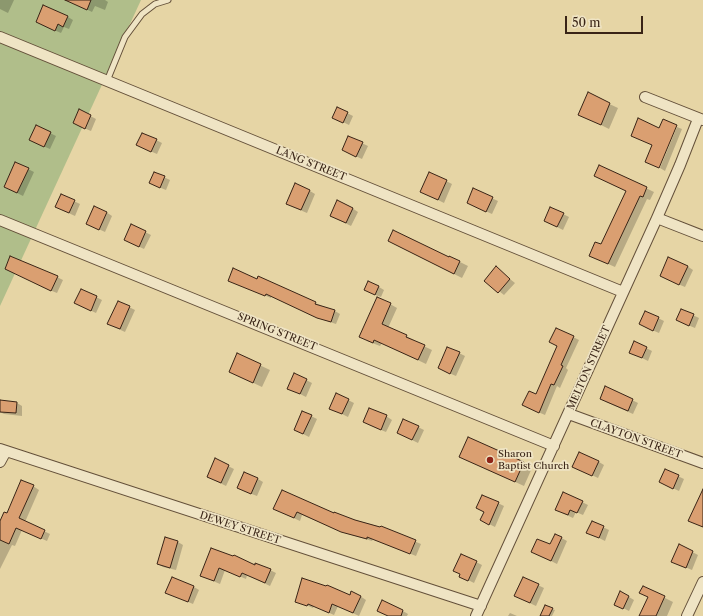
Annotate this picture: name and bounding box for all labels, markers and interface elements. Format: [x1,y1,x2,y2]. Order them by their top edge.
scale bar [567,8,645,34]
text: 50 m [572,15,601,30]
street label: LANG STREET [274,144,348,184]
street label: SPRING STREET [236,311,318,353]
street label: MELTON STREET [565,324,613,412]
street label: CLAYTON STREET [589,417,683,461]
place label: Sharon Baptist Church [498,448,569,472]
marker: Sharon Baptist Church [485,455,495,465]
street label: DEWEY STREET [198,509,282,547]

